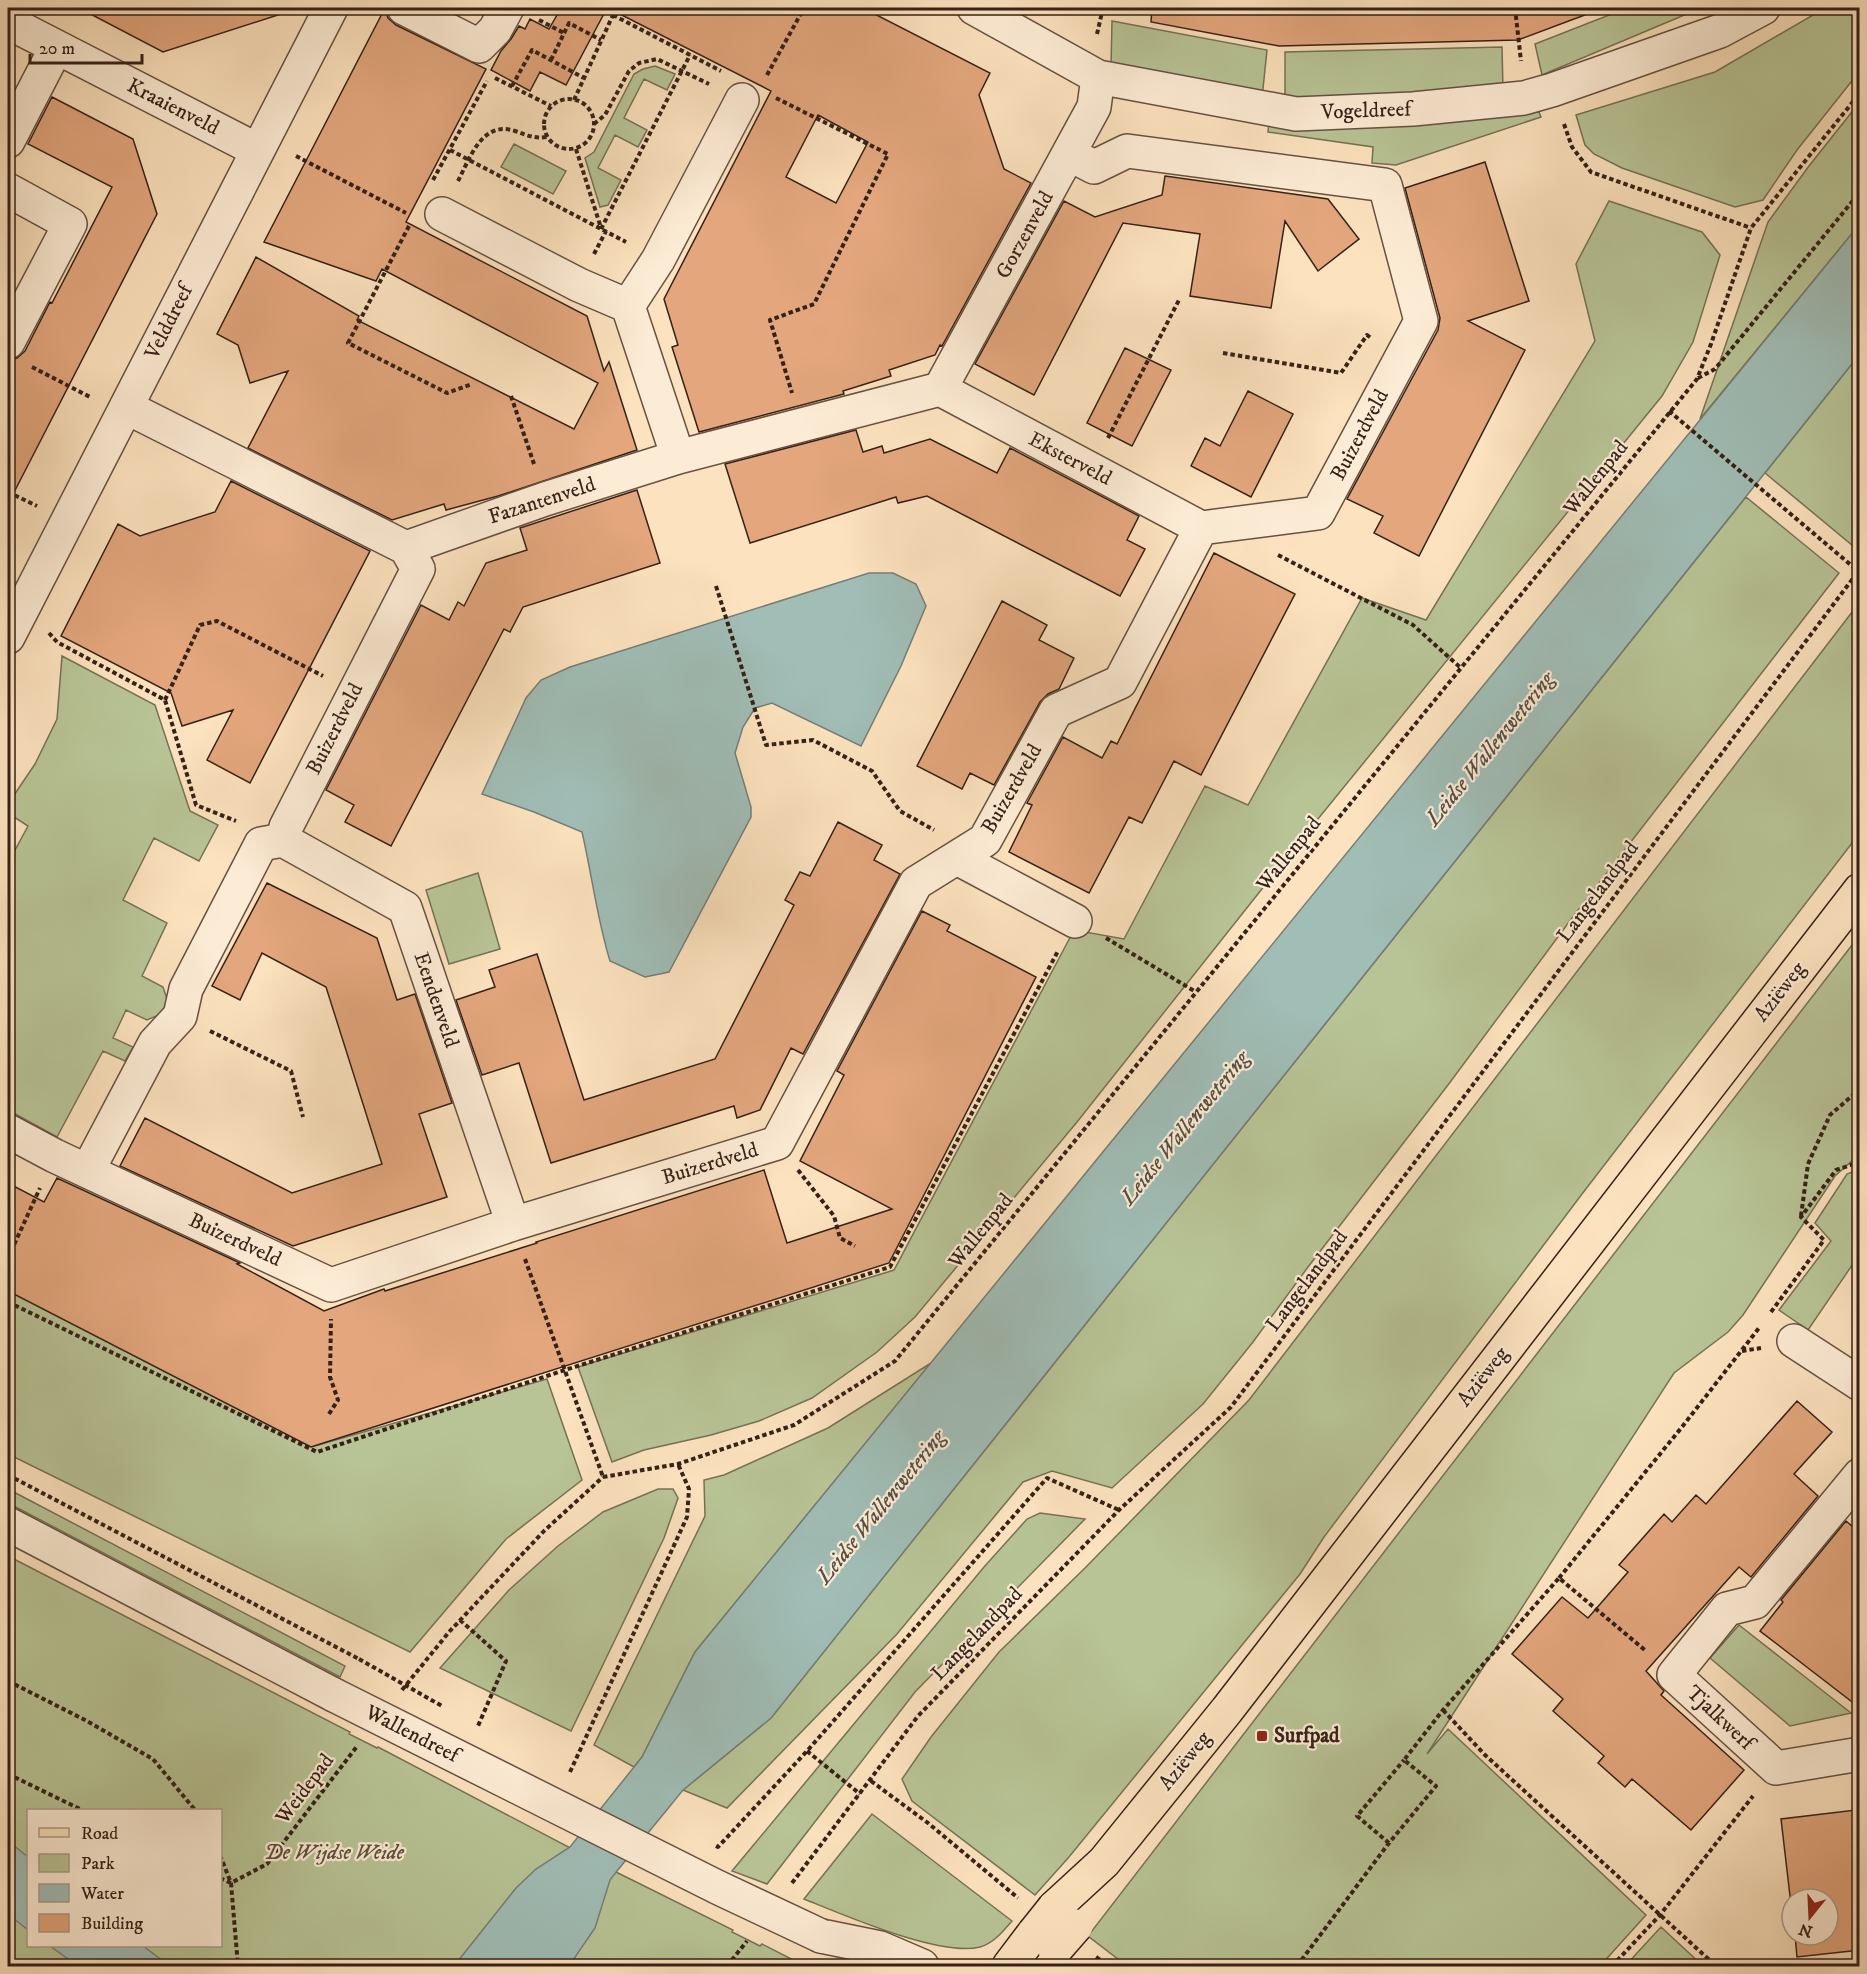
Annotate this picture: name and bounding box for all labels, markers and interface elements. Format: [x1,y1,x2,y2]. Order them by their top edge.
scale bar [30,27,142,65]
text: 20 m [39,38,75,60]
street label: Kraaienveld [123,73,224,142]
street label: Vogeldreef [1320,96,1415,126]
street label: Gorzenveld [990,186,1060,283]
street label: Velddreef [139,277,200,364]
street label: Buizerdveld [1325,385,1395,485]
street label: Eksterveld [1024,426,1117,492]
street label: Wallenpad [1557,435,1634,522]
street label: Fazantenveld [485,471,599,531]
water label: Leidse Wallenwetering [1418,665,1562,833]
street label: Buizerdveld [301,678,369,779]
street label: Buizerdveld [976,739,1048,839]
street label: Wallenpad [1250,811,1327,898]
street label: Langelandpad [1551,836,1645,948]
street label: Eendenveld [408,949,465,1052]
street label: Aziëweg [1749,956,1812,1027]
water label: Leidse Wallenwetering [1113,1044,1257,1212]
street label: Buizerdveld [659,1137,762,1191]
street label: Wallenpad [942,1188,1019,1275]
street label: Buizerdveld [184,1207,286,1273]
street label: Langelandpad [1260,1225,1354,1337]
street label: Aziëweg [1452,1341,1515,1412]
water label: Leidse Wallenwetering [809,1423,953,1591]
street label: Langelandpad [926,1581,1029,1686]
street label: Tjalkwerf [1681,1680,1762,1758]
street label: Wallendreef [360,1699,466,1770]
place label: Surfpad [1274,1723,1340,1749]
street label: Aziëweg [1153,1725,1217,1796]
marker: Surfpad [1255,1729,1269,1743]
street label: Weidepad [270,1748,340,1830]
legend [27,1809,222,1947]
text: Road [81,1823,118,1845]
park label: De Wijdse Weide [264,1840,405,1866]
text: Park [81,1853,115,1875]
text: Water [80,1883,124,1905]
north arrow [1780,1887,1840,1947]
text: Building [81,1913,143,1935]
text: N [1796,1919,1815,1942]

